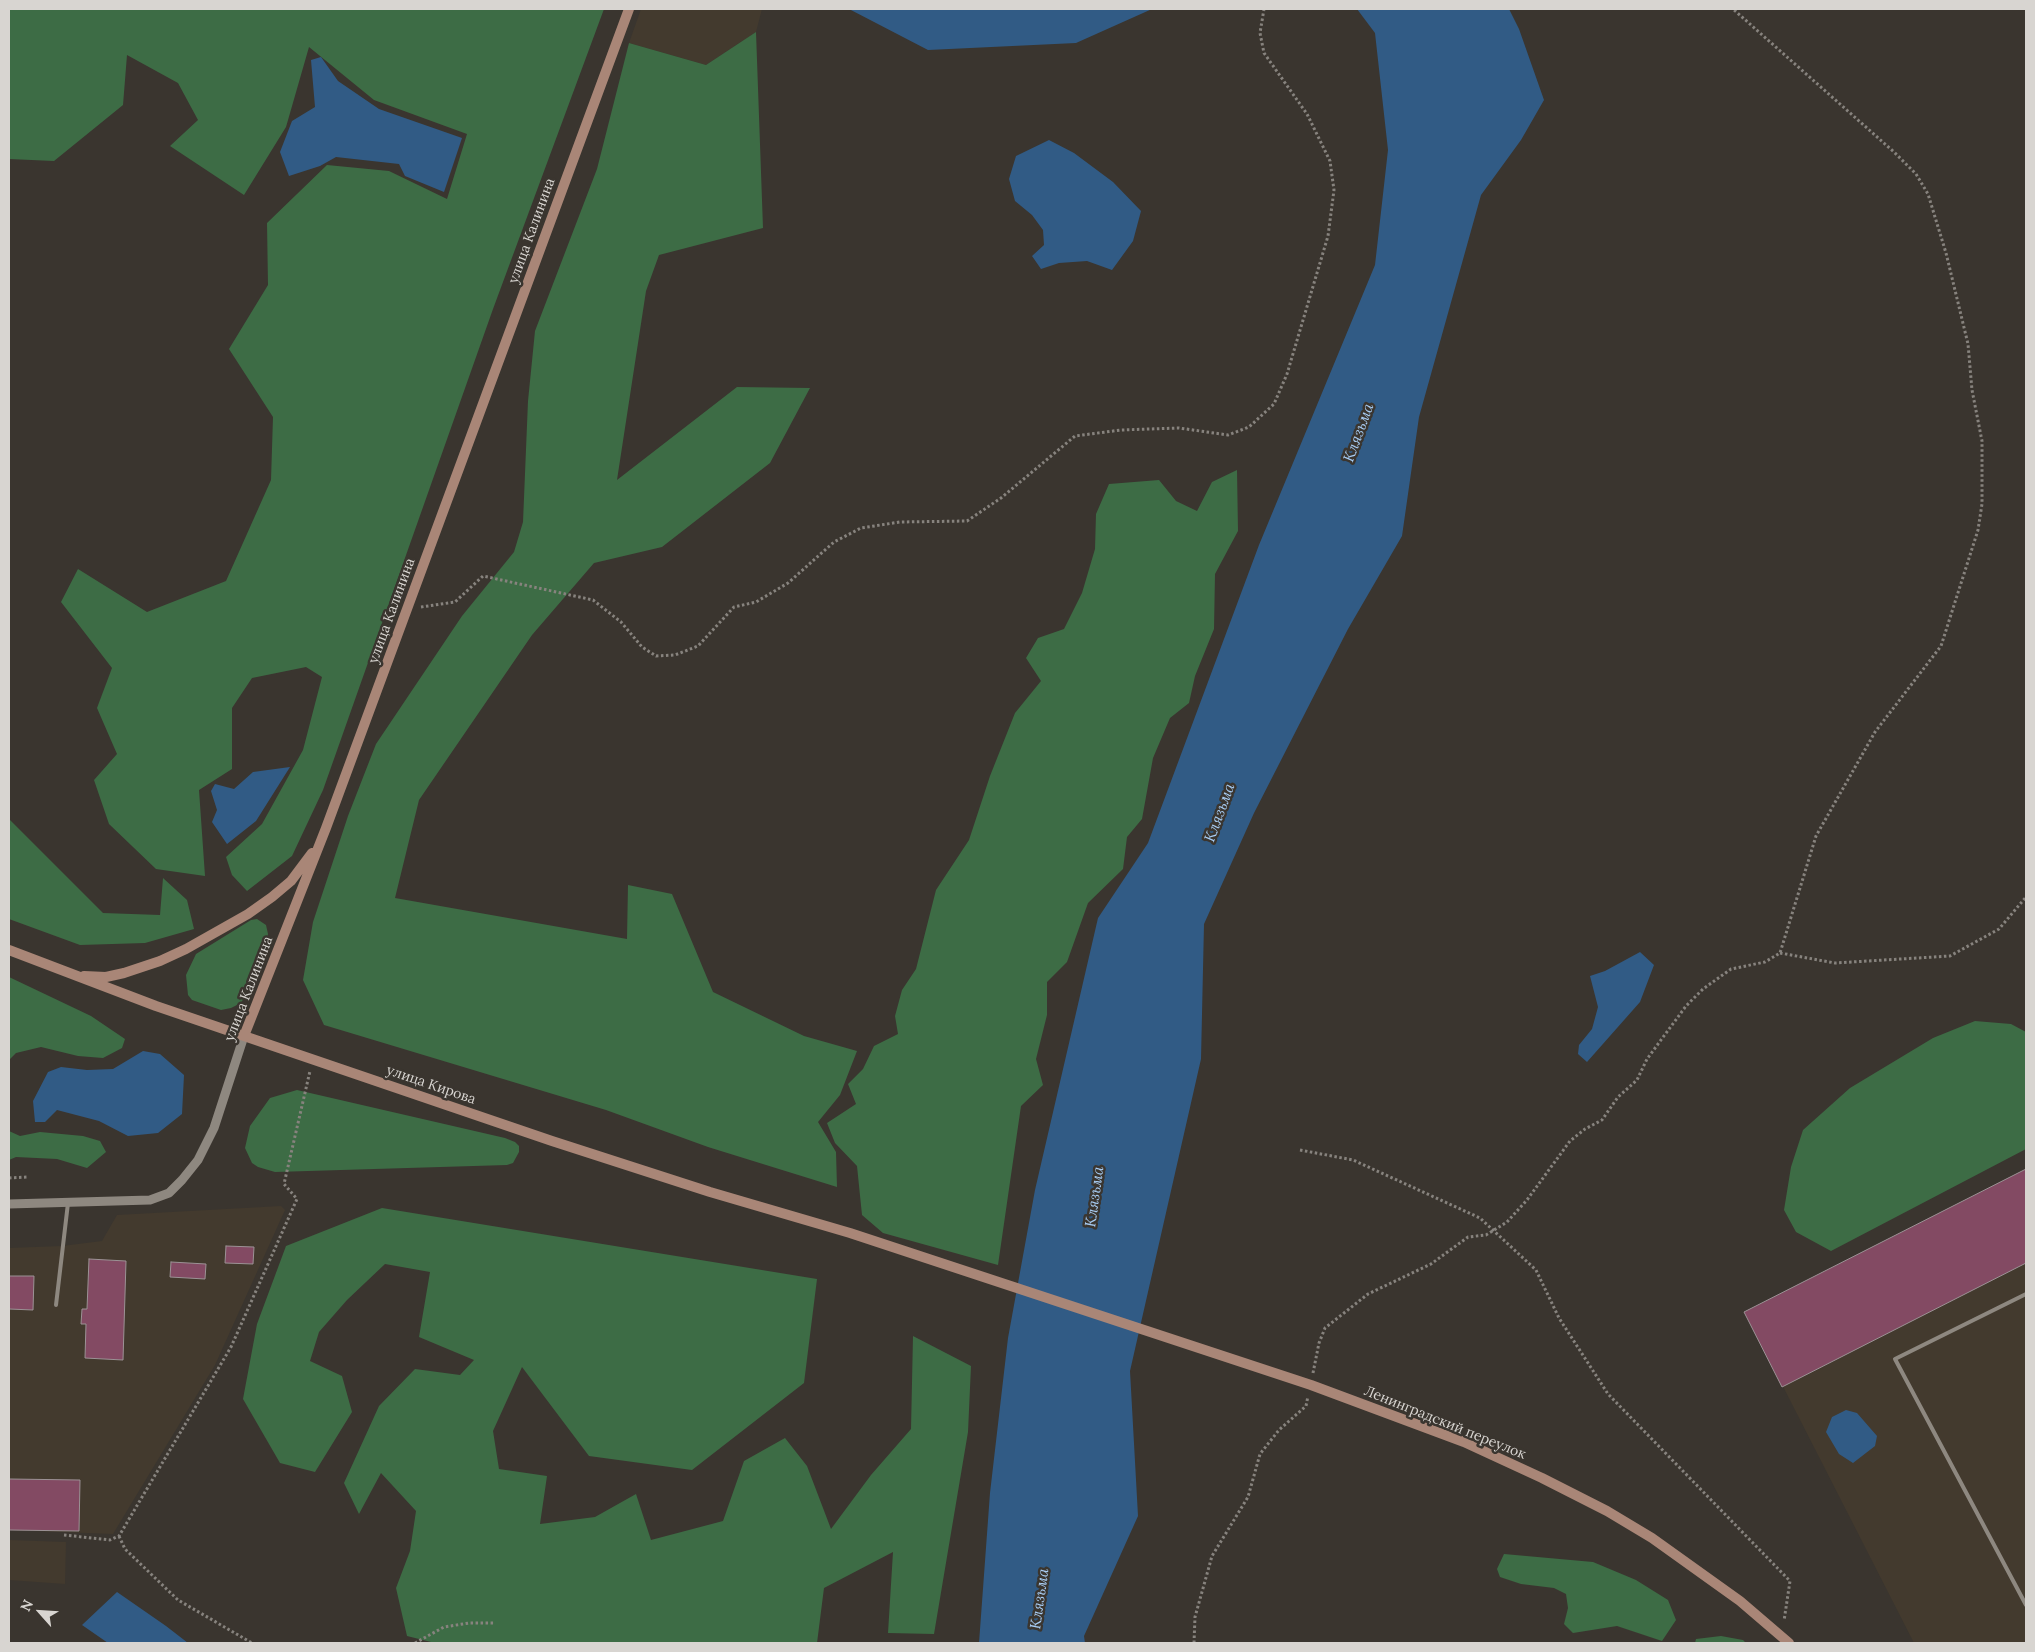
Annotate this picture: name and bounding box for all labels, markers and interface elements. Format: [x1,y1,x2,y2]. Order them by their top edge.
street label: улица Калинина [505,176,559,286]
water label: Клязьма [1340,401,1378,465]
street label: улица Калинина [365,556,419,666]
water label: Клязьма [1201,781,1239,845]
street label: улица Калинина [221,934,277,1044]
street label: улица Кирова [384,1062,478,1108]
water label: Клязьма [1082,1166,1108,1228]
street label: Ленинградский переулок [1362,1383,1528,1463]
water label: Клязьма [1027,1568,1053,1630]
north arrow [15,1587,65,1637]
text: N [16,1597,37,1614]

